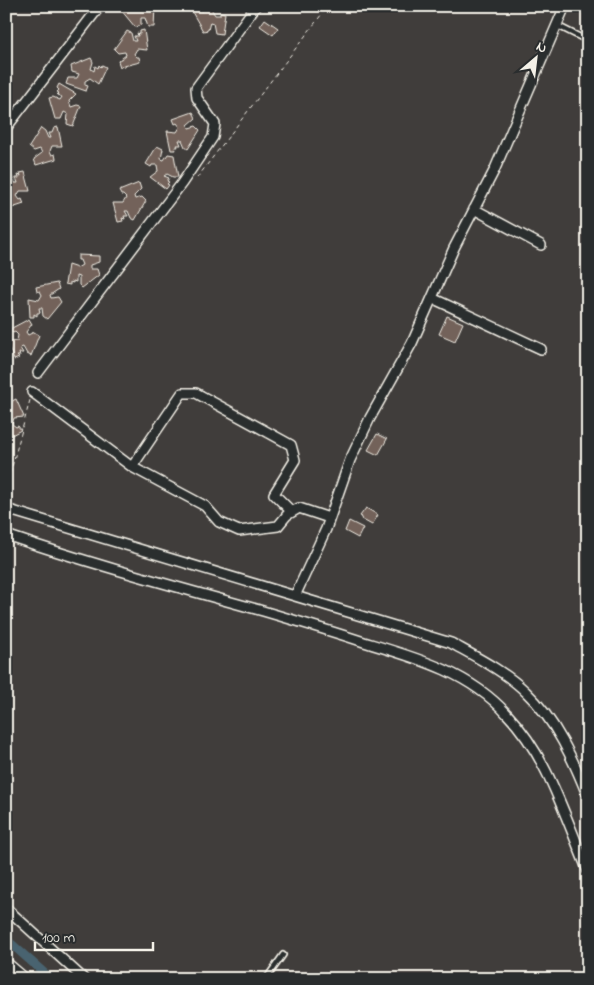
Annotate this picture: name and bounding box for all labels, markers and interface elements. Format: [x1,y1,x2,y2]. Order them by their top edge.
north arrow [512,32,562,82]
text: N [532,36,551,59]
scale bar [35,920,152,952]
text: 100 m [42,927,75,949]

